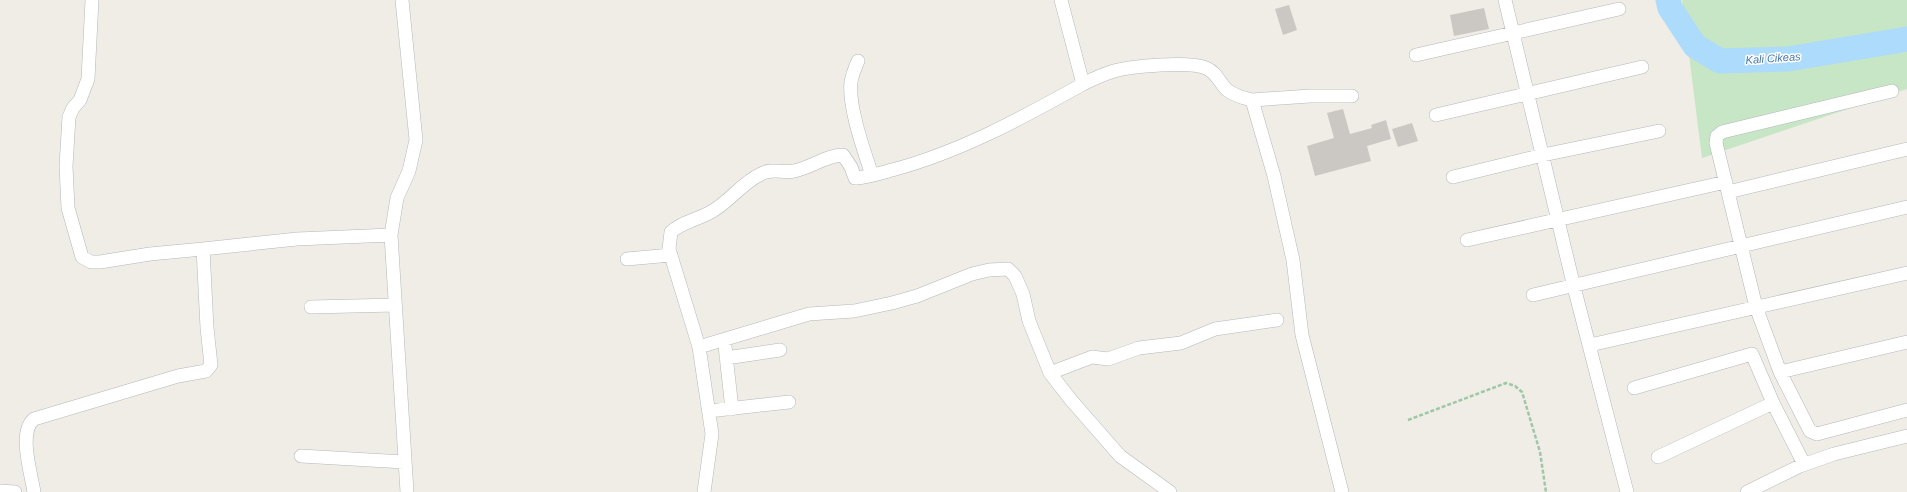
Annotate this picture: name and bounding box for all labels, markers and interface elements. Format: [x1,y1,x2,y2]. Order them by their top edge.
water label: Kali Cikeas [1745,50,1801,66]

